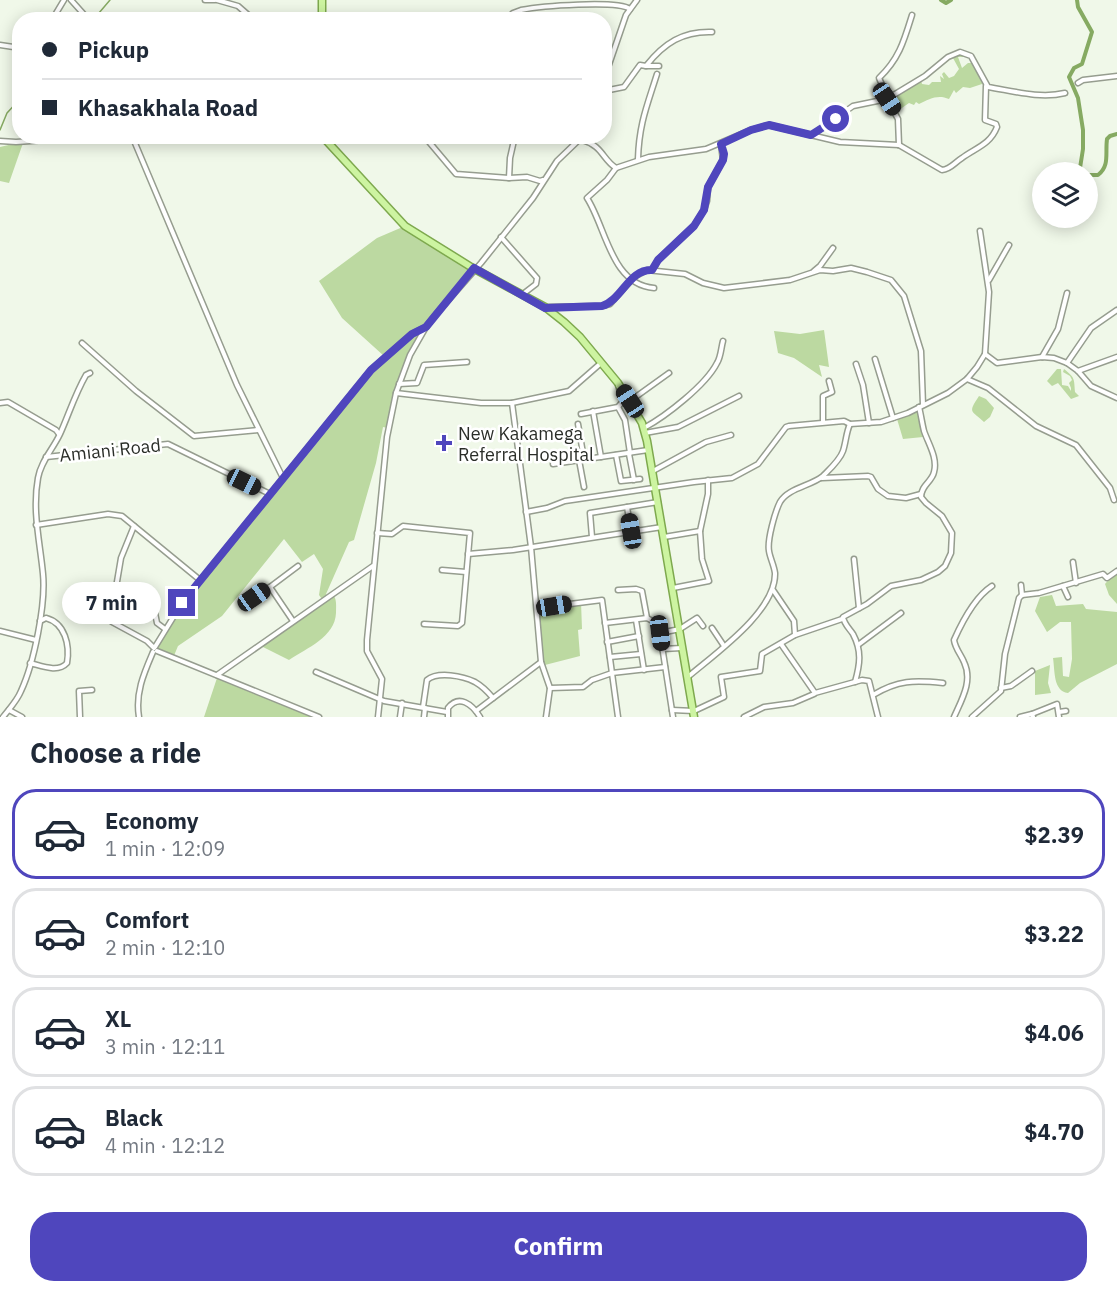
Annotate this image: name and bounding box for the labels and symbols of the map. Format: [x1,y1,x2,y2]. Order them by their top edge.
car [869,79,905,119]
route start [822,105,849,132]
car [613,381,647,421]
place label: New Kakamega Referral Hospital [458,422,594,466]
street label: Amiani Road [58,433,162,467]
marker: New Kakamega Referral Hospital [435,434,453,452]
car [224,466,264,498]
car [619,512,643,550]
car [234,579,274,615]
callout: 7 min [62,582,161,624]
route end [168,589,195,616]
car [535,594,573,618]
car [649,614,671,652]

